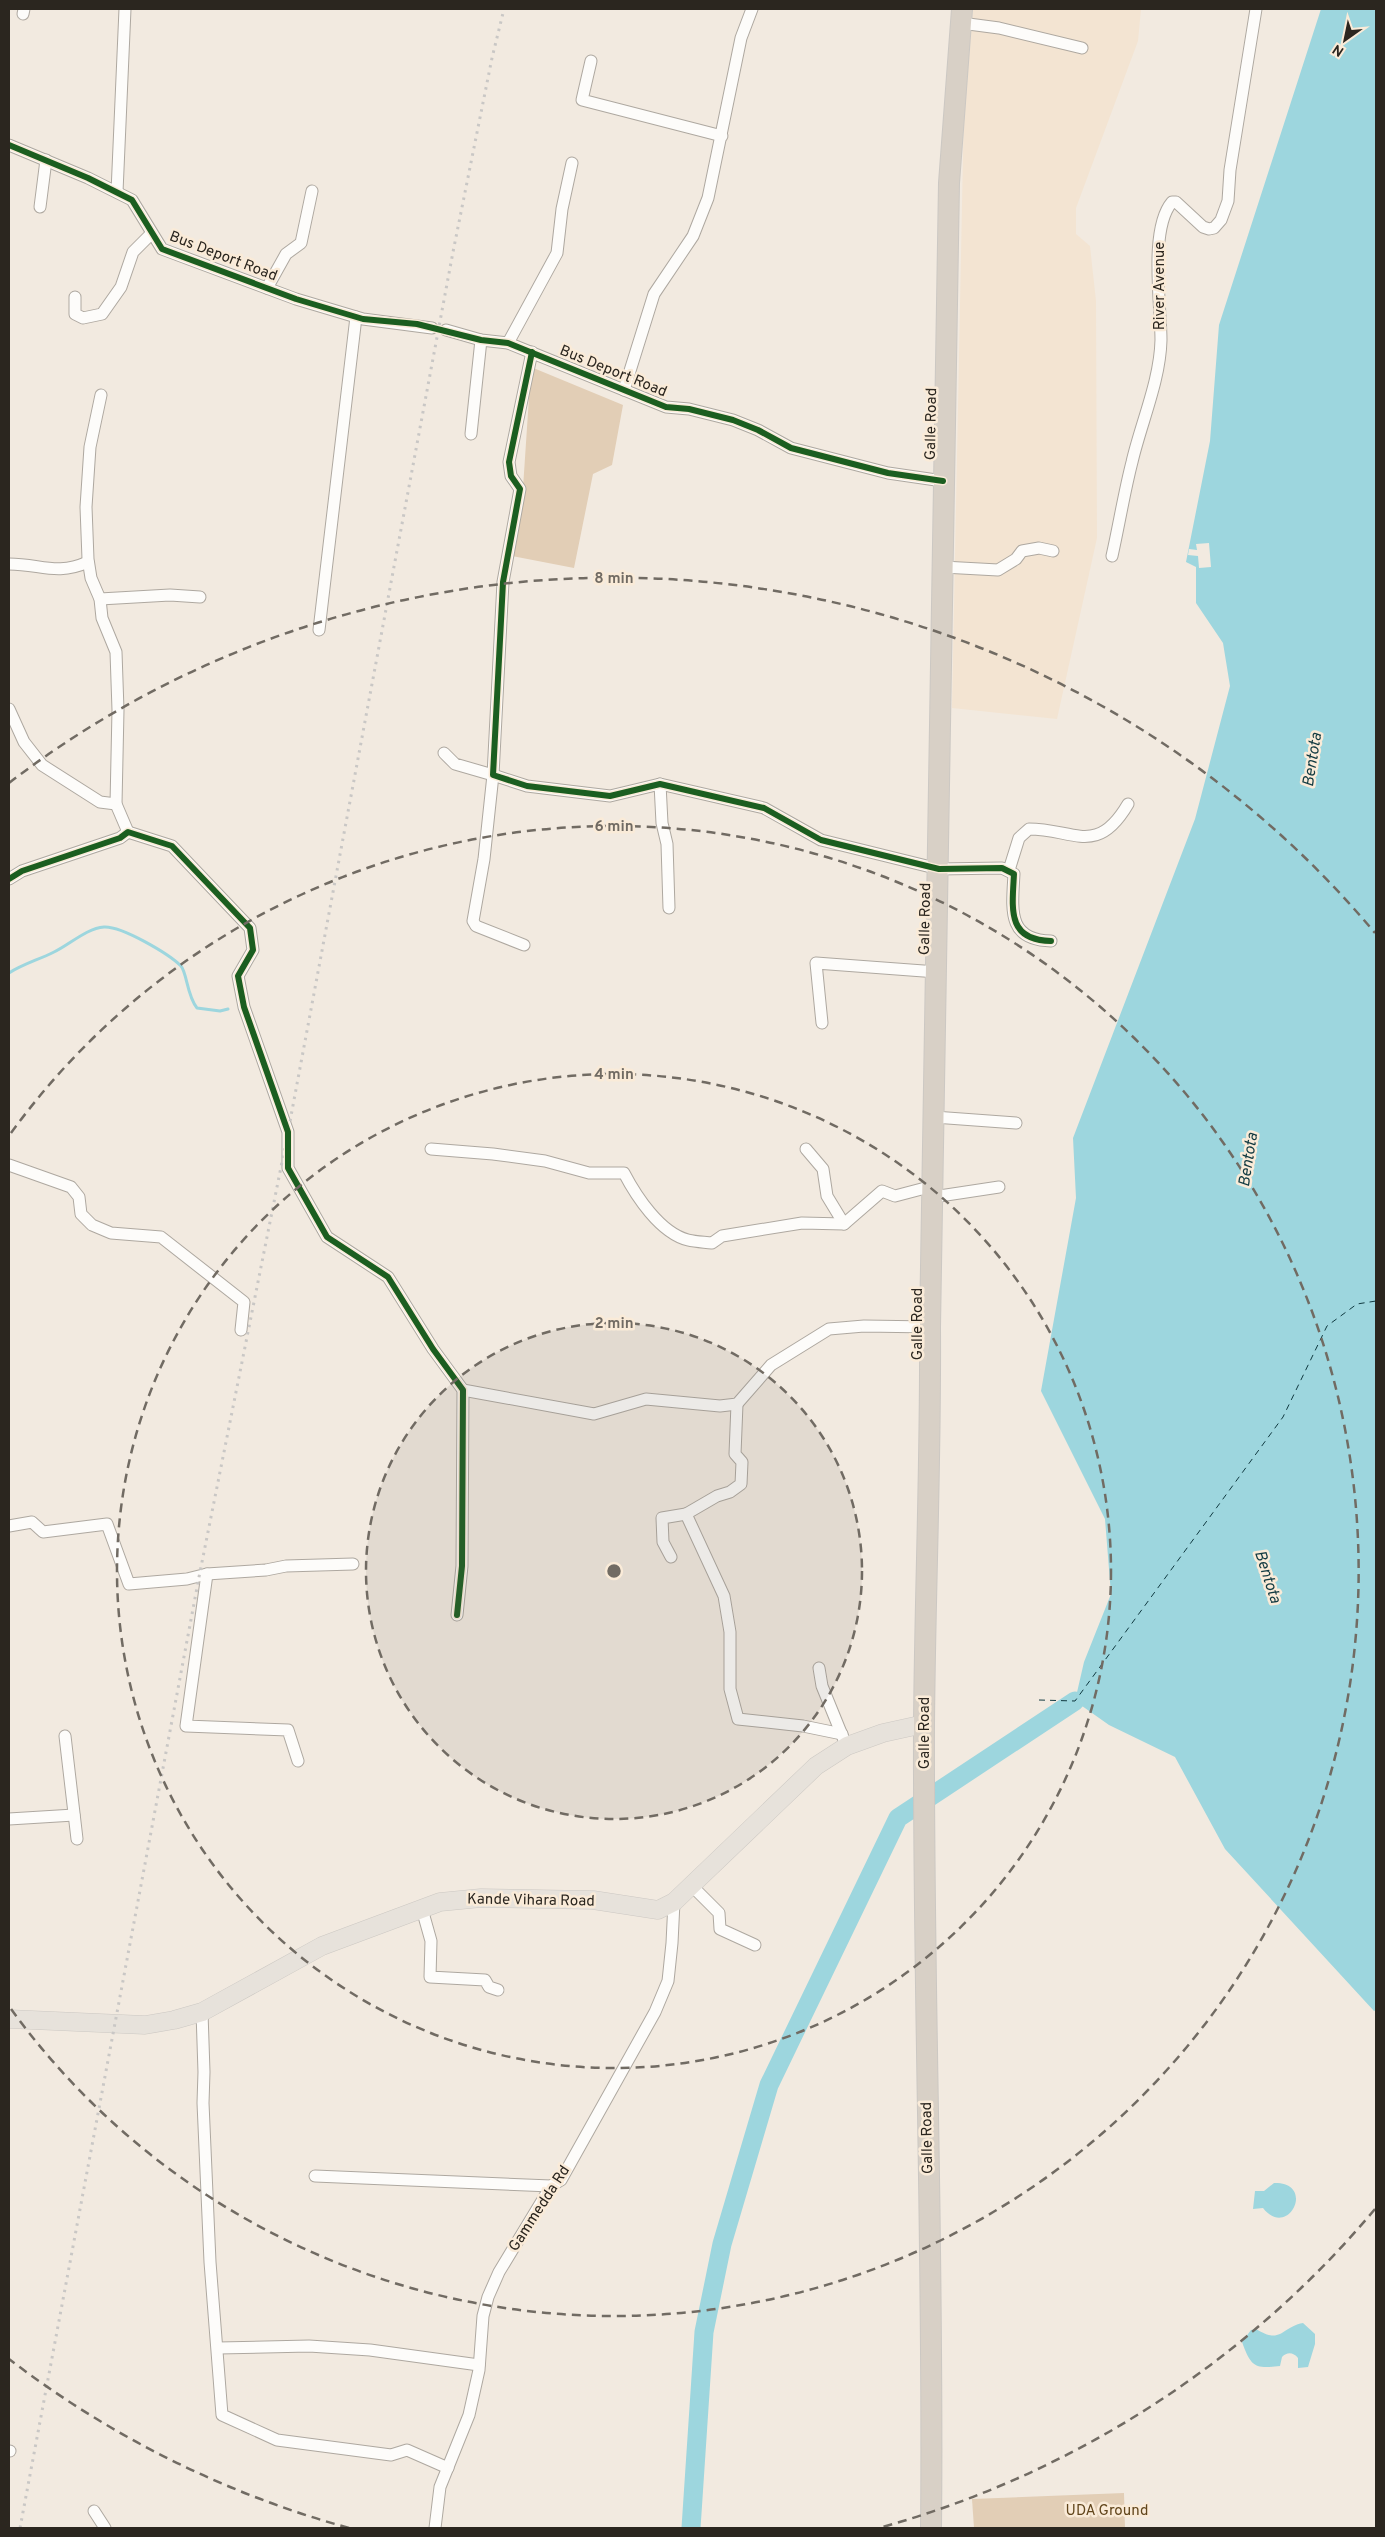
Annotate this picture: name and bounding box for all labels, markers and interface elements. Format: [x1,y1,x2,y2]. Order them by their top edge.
north arrow [1320,15,1370,65]
text: N [1330,40,1348,60]
street label: Bus Deport Road [166,228,280,286]
street label: River Avenue [1151,242,1170,330]
street label: Bus Deport Road [557,342,669,402]
street label: Galle Road [922,388,942,460]
text: 8 min [594,570,634,589]
water label: Bentota [1299,731,1327,788]
text: 6 min [594,818,634,837]
street label: Galle Road [916,883,936,955]
text: 4 min [594,1066,634,1085]
water label: Bentota [1235,1131,1263,1188]
street label: Galle Road [909,1288,928,1360]
text: 2 min [594,1315,634,1334]
water label: Bentota [1249,1548,1285,1607]
centre of rings [605,1562,623,1580]
street label: Galle Road [916,1697,935,1769]
street label: Kande Vihara Road [467,1890,595,1912]
street label: Galle Road [918,2102,938,2174]
street label: Gammedda Rd [505,2162,575,2256]
park label: UDA Ground [1066,2502,1148,2521]

